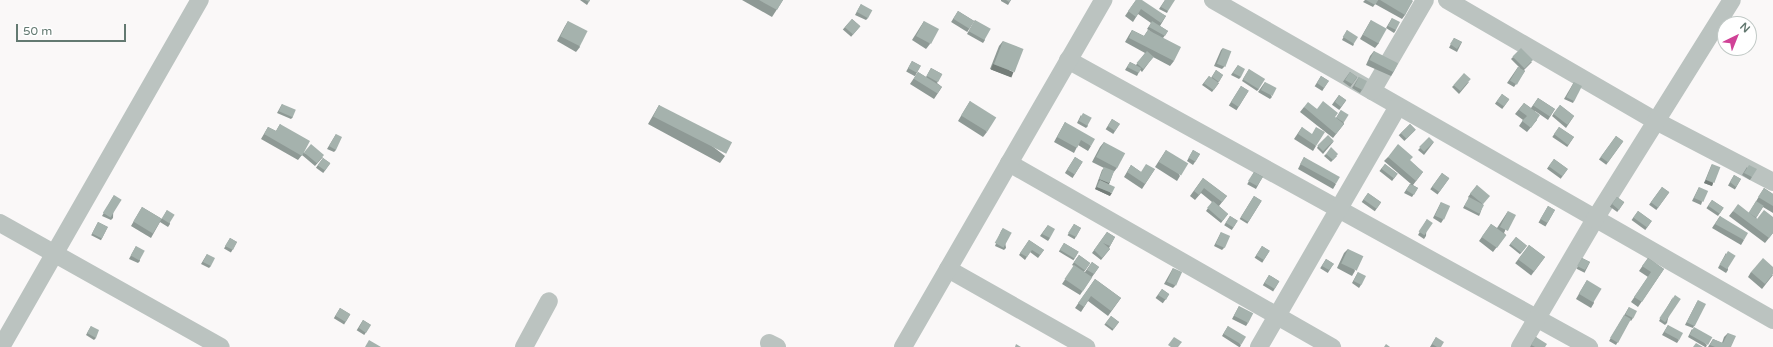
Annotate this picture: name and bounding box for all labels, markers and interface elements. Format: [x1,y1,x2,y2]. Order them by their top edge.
scale bar [18,16,128,42]
north arrow [1717,16,1757,56]
text: N [1737,20,1753,35]
text: 50 m [23,24,52,38]

